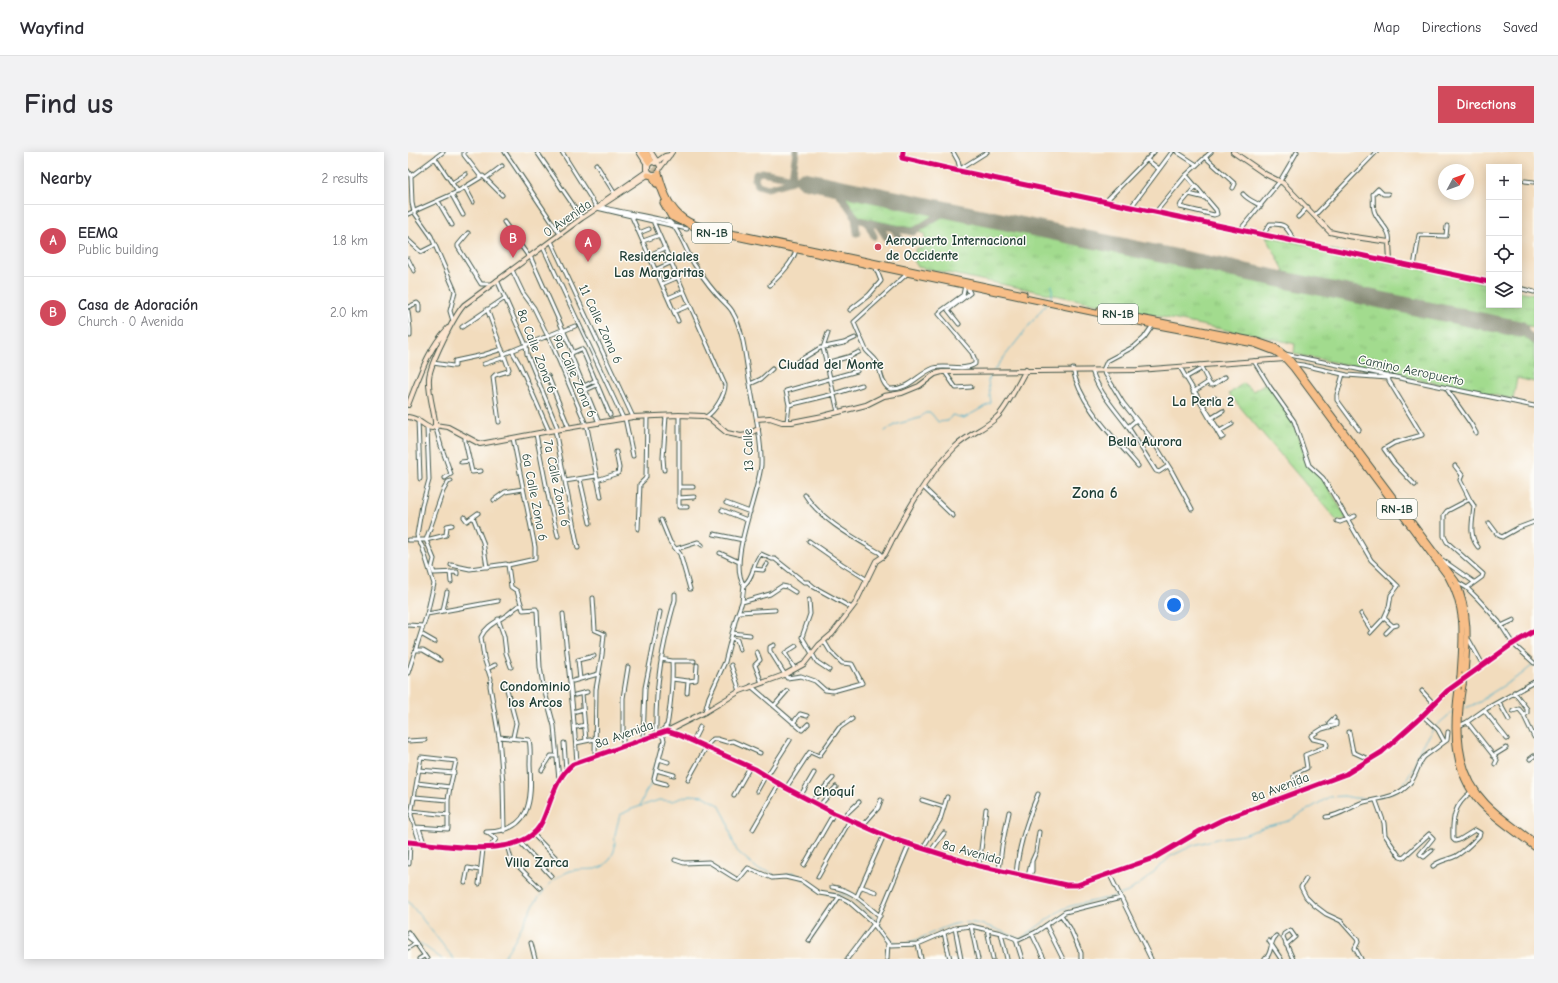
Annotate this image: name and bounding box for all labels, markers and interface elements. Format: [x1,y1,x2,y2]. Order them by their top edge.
text: Wayfind [20,17,84,39]
text: Map [1373,19,1400,36]
text: Directions [1422,19,1481,36]
text: Saved [1503,19,1538,36]
button: Directions [1438,86,1534,123]
text: Find us [24,88,113,120]
north arrow [1438,164,1474,200]
map controls [1486,164,1522,308]
button: + [1486,164,1522,200]
text: Nearby [40,169,91,188]
text: 2 results [321,171,368,186]
street label: 0 Avenida [540,196,594,240]
button: − [1486,200,1522,236]
road number: RN-1B [692,223,732,243]
text: EEMQ [78,224,118,242]
pin: B [500,225,526,258]
pin: A [575,229,601,262]
text: A [49,233,57,248]
text: 1.8 km [333,233,368,248]
place label: Aeropuerto Internacional de Occidente [886,233,1026,263]
button: locate [1486,236,1522,272]
text: Public building [78,242,159,257]
marker: Aeropuerto Internacional de Occidente [873,242,883,252]
district label: Residenciales Las Margaritas [614,248,704,281]
button: layers [1486,272,1522,308]
street label: 11 Calle Zona 6 [576,282,626,366]
text: Casa de Adoración [78,296,198,314]
road number: RN-1B [1098,304,1138,324]
text: B [49,305,57,320]
text: 2.0 km [330,305,368,320]
street label: 8a Calle Zona 6 [514,307,560,395]
text: Church · 0 Avenida [78,314,184,329]
street label: 9a Calle Zona 6 [550,332,600,420]
street label: Camino Aeropuerto [1357,351,1466,389]
district label: Ciudad del Monte [778,356,884,373]
district label: La Perla 2 [1172,393,1234,410]
street label: 13 Calle [740,428,756,472]
district label: Bella Aurora [1108,433,1182,450]
street label: 7a Calle Zona 6 [540,438,574,528]
street label: 6a Calle Zona 6 [519,452,551,542]
district label: Zona 6 [1072,484,1118,502]
road number: RN-1B [1377,499,1417,519]
your location [1164,595,1184,615]
district label: Condominio los Arcos [500,678,570,711]
street label: 8a Avenida [593,717,655,751]
street label: 8a Avenida [1249,769,1311,805]
district label: Choquí [814,783,855,800]
street label: 8a Avenida [941,837,1003,867]
district label: Villa Zarca [505,854,569,871]

